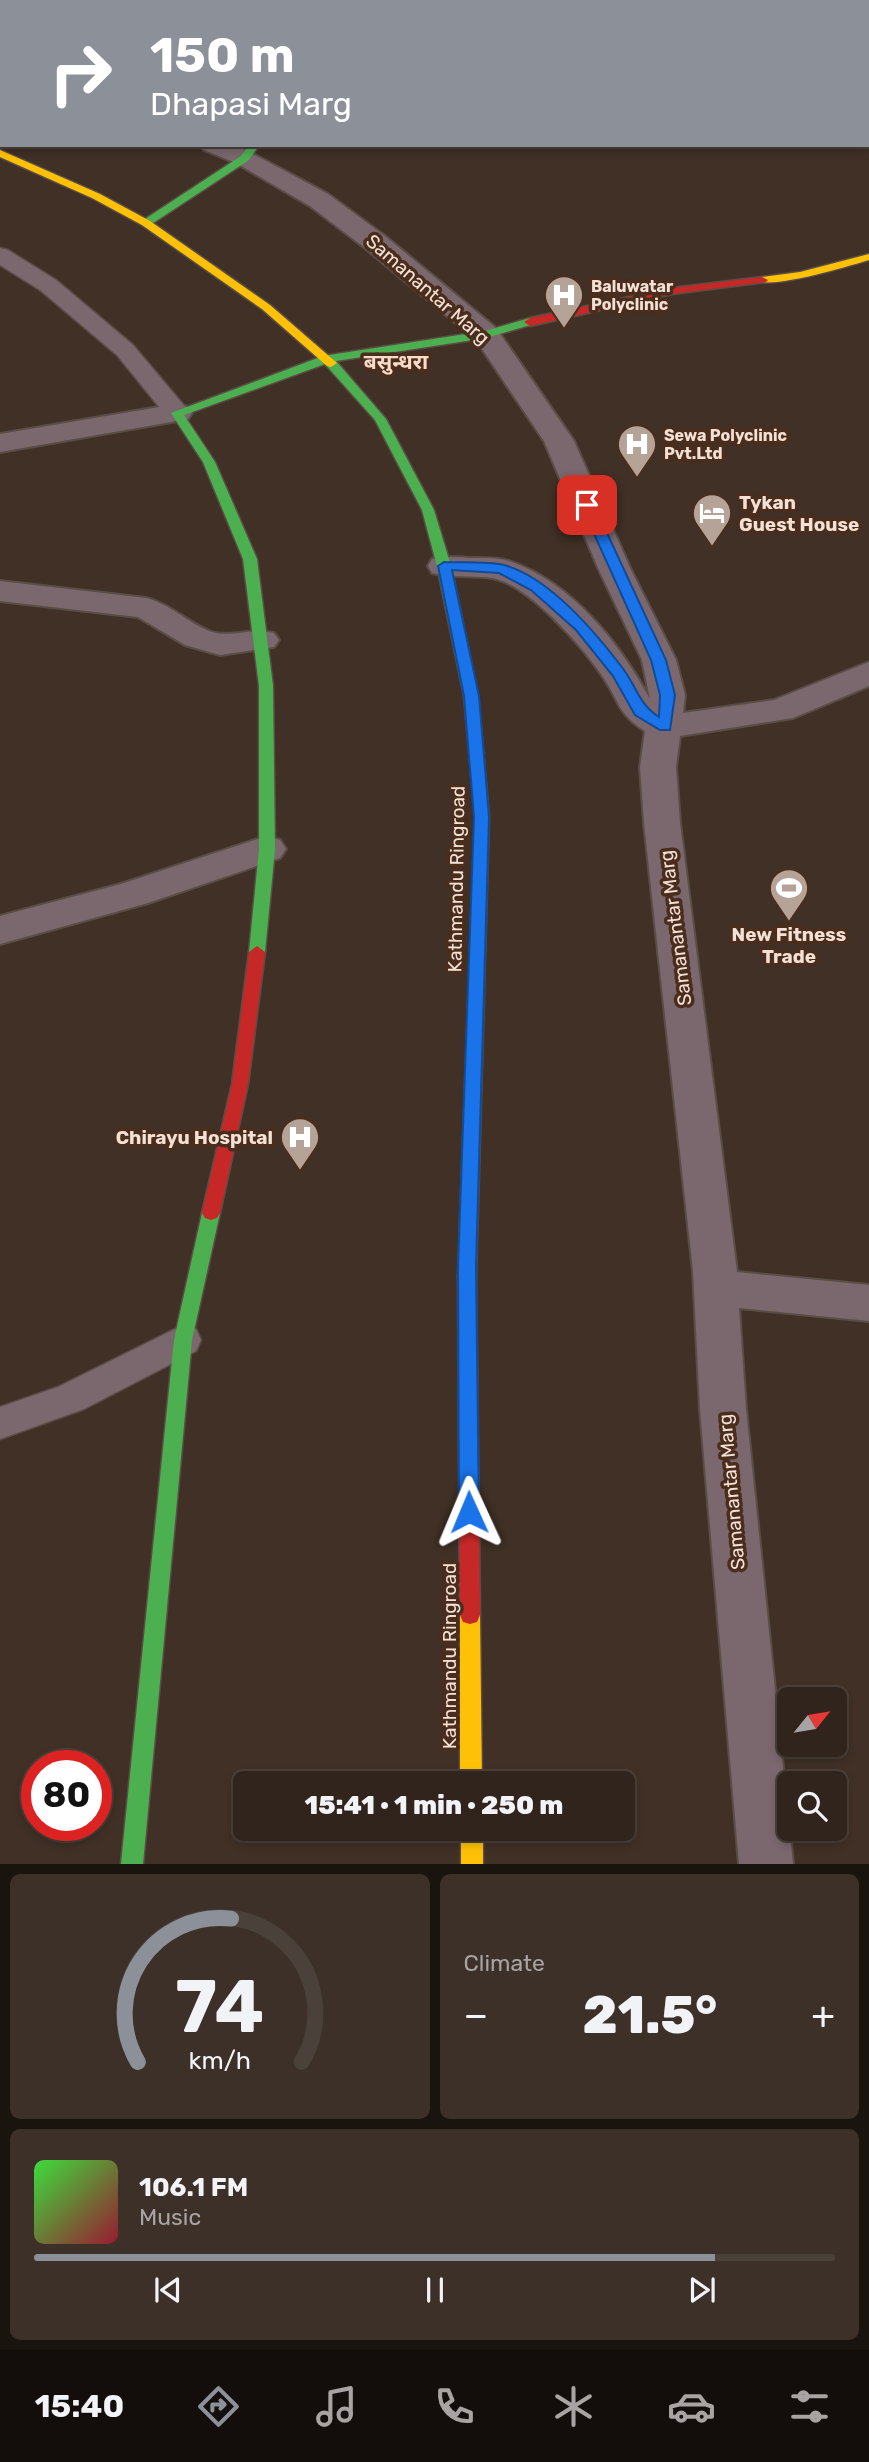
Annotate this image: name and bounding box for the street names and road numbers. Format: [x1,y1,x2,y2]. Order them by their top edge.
street label: Samanantar Marg [361,229,494,349]
street label: Kathmandu Ringroad [443,786,470,972]
street label: Samanantar Marg [655,849,696,1007]
street label: Samanantar Marg [713,1413,750,1571]
street label: Kathmandu Ringroad [438,1563,461,1749]

